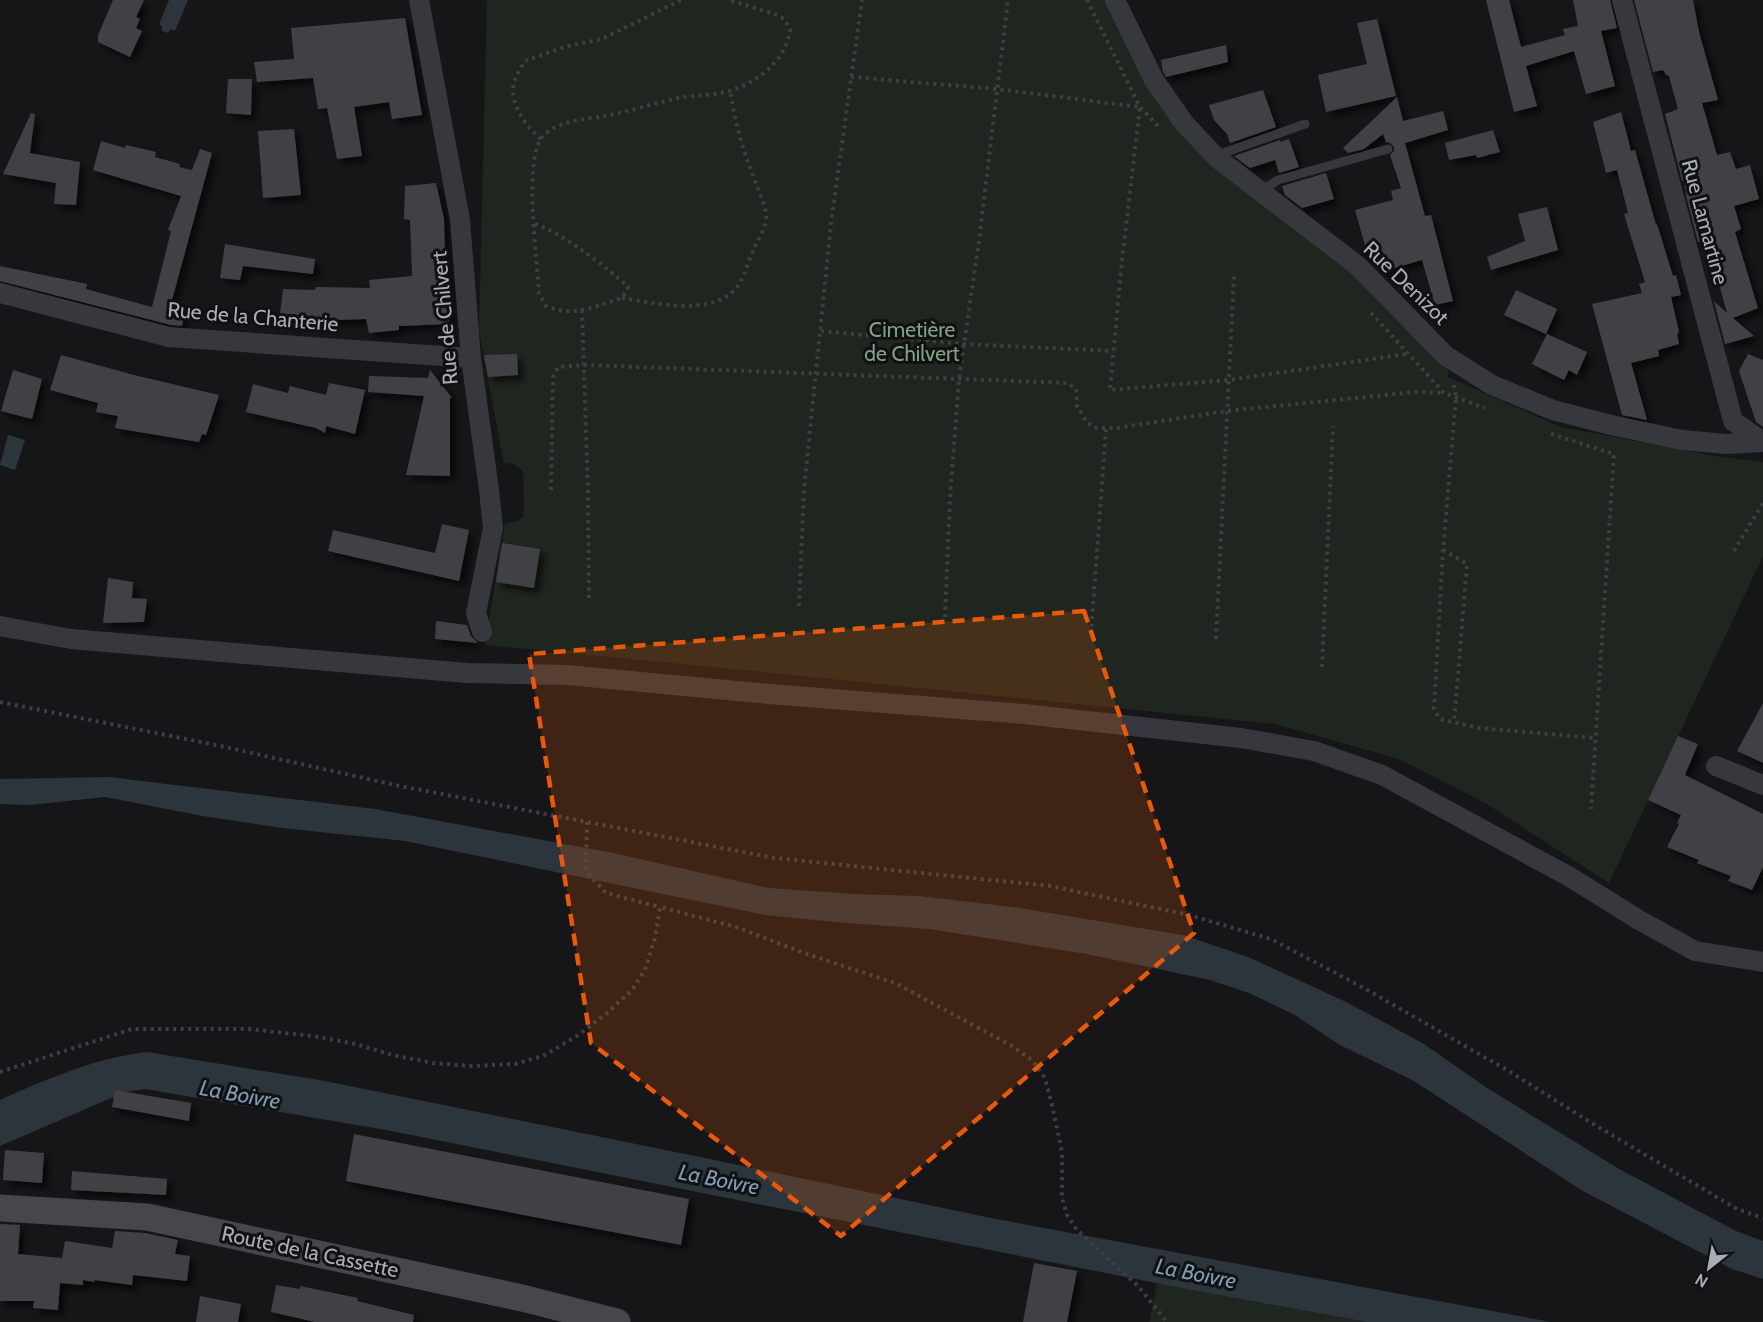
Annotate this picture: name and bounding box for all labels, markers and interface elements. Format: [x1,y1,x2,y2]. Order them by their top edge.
street label: Rue Lamartine [1677,156,1734,287]
street label: Rue Denizot [1358,236,1454,330]
street label: Rue de Chilvert [426,250,463,386]
street label: Rue de la Chanterie [167,297,340,336]
park label: Cimetière de Chilvert [864,317,960,366]
water label: La Boivre [197,1074,282,1115]
water label: La Boivre [676,1158,761,1201]
street label: Route de la Cassette [219,1221,401,1283]
north arrow [1679,1238,1739,1298]
water label: La Boivre [1153,1252,1238,1295]
text: N [1692,1269,1711,1291]

